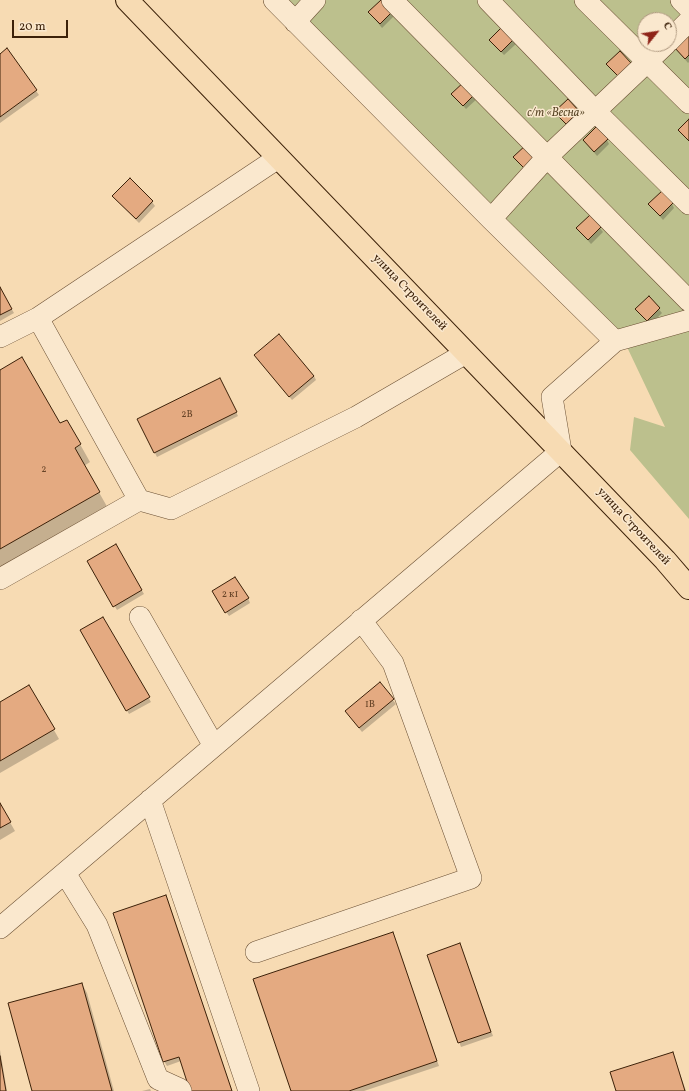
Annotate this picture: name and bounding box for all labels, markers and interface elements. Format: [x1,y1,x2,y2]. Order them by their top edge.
scale bar [14,12,70,38]
north arrow [637,12,677,52]
text: 20 m [19,19,46,35]
text: С [659,19,675,33]
park label: с/т «Весна» [527,107,585,121]
street label: улица Строителей [369,252,449,334]
house number: 2В [181,409,193,421]
house number: 2 [41,464,47,476]
street label: улица Строителей [593,485,673,569]
house number: 2 к1 [222,589,238,601]
house number: 1В [365,699,375,711]

